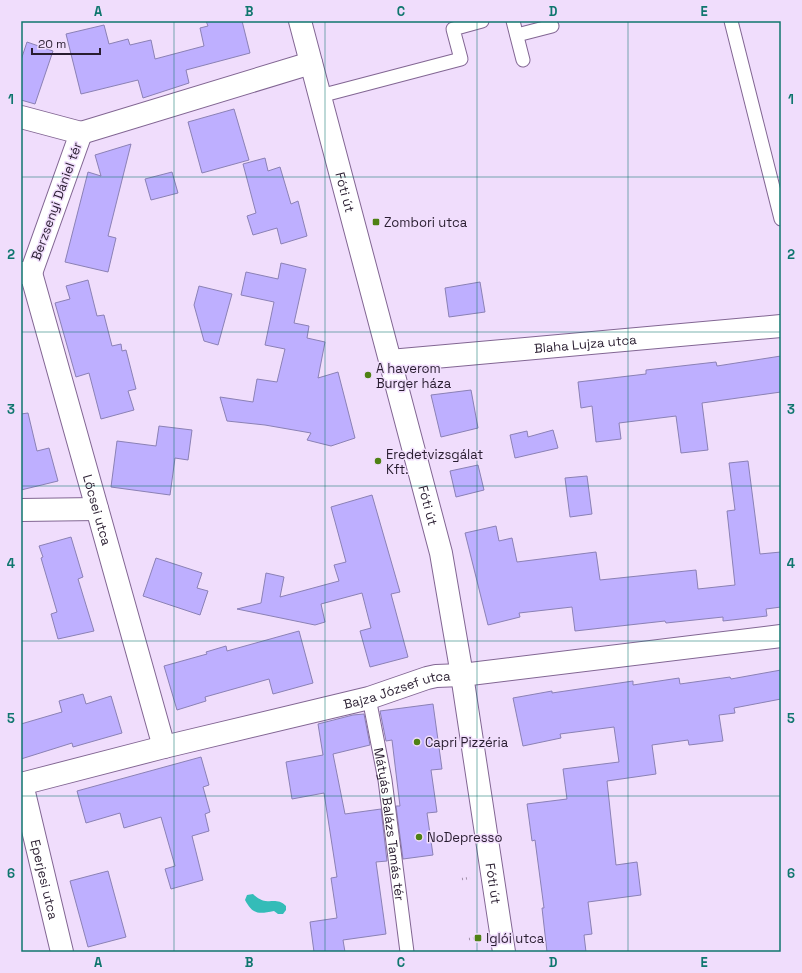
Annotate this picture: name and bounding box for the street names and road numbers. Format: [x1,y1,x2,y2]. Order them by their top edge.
street label: Berzsenyi Dániel tér [27,140,86,263]
street label: Fóti út [331,170,358,214]
street label: Blaha Lujza utca [533,331,638,357]
street label: Lőcsei utca [79,473,115,548]
street label: Fóti út [414,483,441,528]
street label: Bajza József utca [342,667,451,713]
street label: Mátyás Balázs Tamás tér [370,746,408,902]
street label: Eperjesi utca [26,838,62,922]
street label: Fóti út [482,862,505,905]

